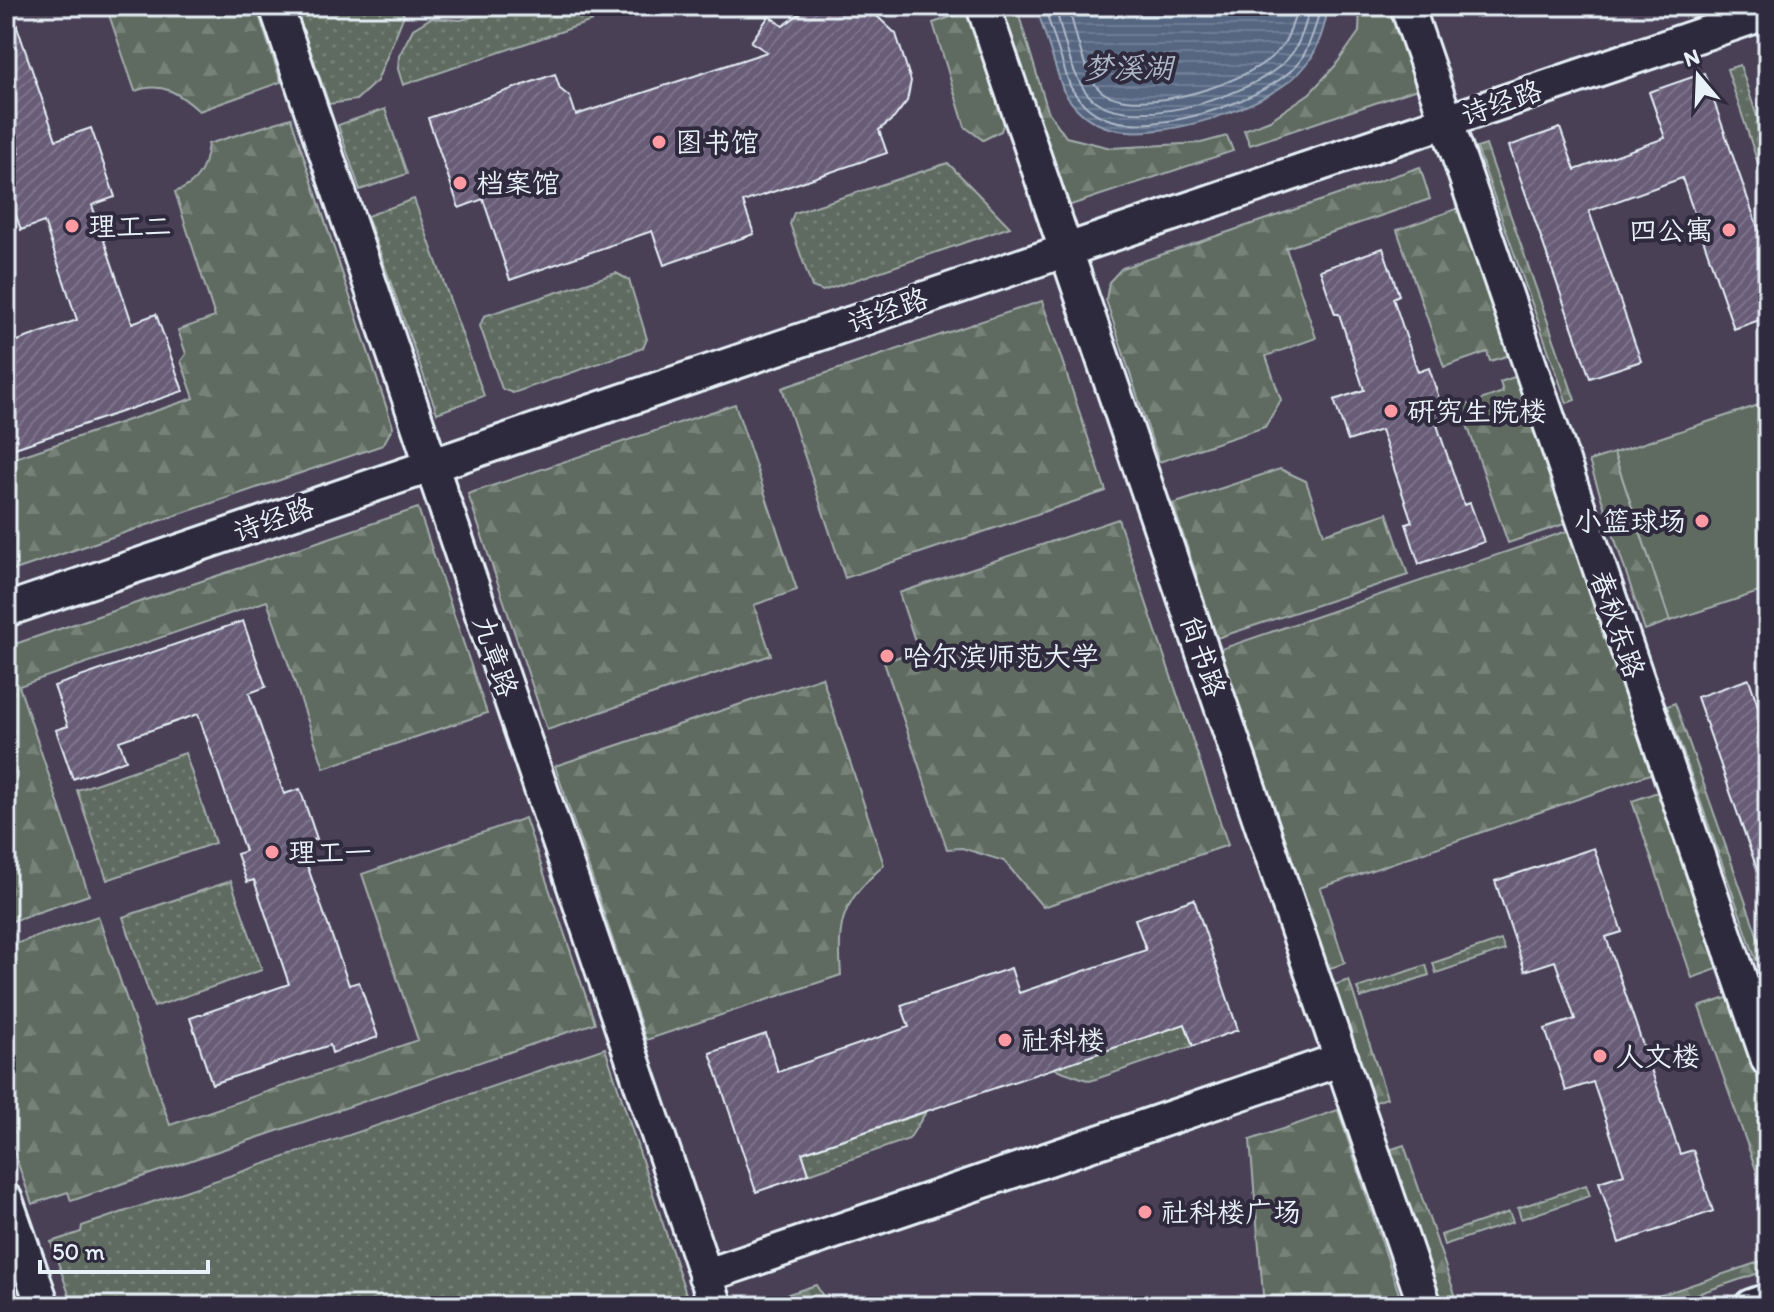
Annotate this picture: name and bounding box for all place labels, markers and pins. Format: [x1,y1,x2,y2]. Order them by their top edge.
place label: 图书馆 [675,125,759,159]
marker: 图书馆 [650,133,668,151]
place label: 档案馆 [476,166,560,200]
marker: 档案馆 [451,174,469,192]
place label: 理工二 [88,209,172,243]
place label: 四公寓 [1629,213,1713,247]
marker: 理工二 [63,217,81,235]
marker: 四公寓 [1720,221,1738,239]
place label: 研究生院楼 [1407,394,1547,428]
marker: 研究生院楼 [1382,402,1400,420]
place label: 小篮球场 [1574,504,1686,538]
marker: 小篮球场 [1693,512,1711,530]
place label: 哈尔滨师范大学 [903,639,1099,673]
marker: 哈尔滨师范大学 [878,647,896,665]
place label: 理工一 [288,835,372,869]
marker: 理工一 [263,843,281,861]
place label: 社科楼 [1021,1023,1105,1057]
marker: 社科楼 [996,1031,1014,1049]
place label: 人文楼 [1616,1039,1700,1073]
marker: 人文楼 [1591,1047,1609,1065]
place label: 社科楼广场 [1161,1195,1301,1229]
marker: 社科楼广场 [1136,1203,1154,1221]

